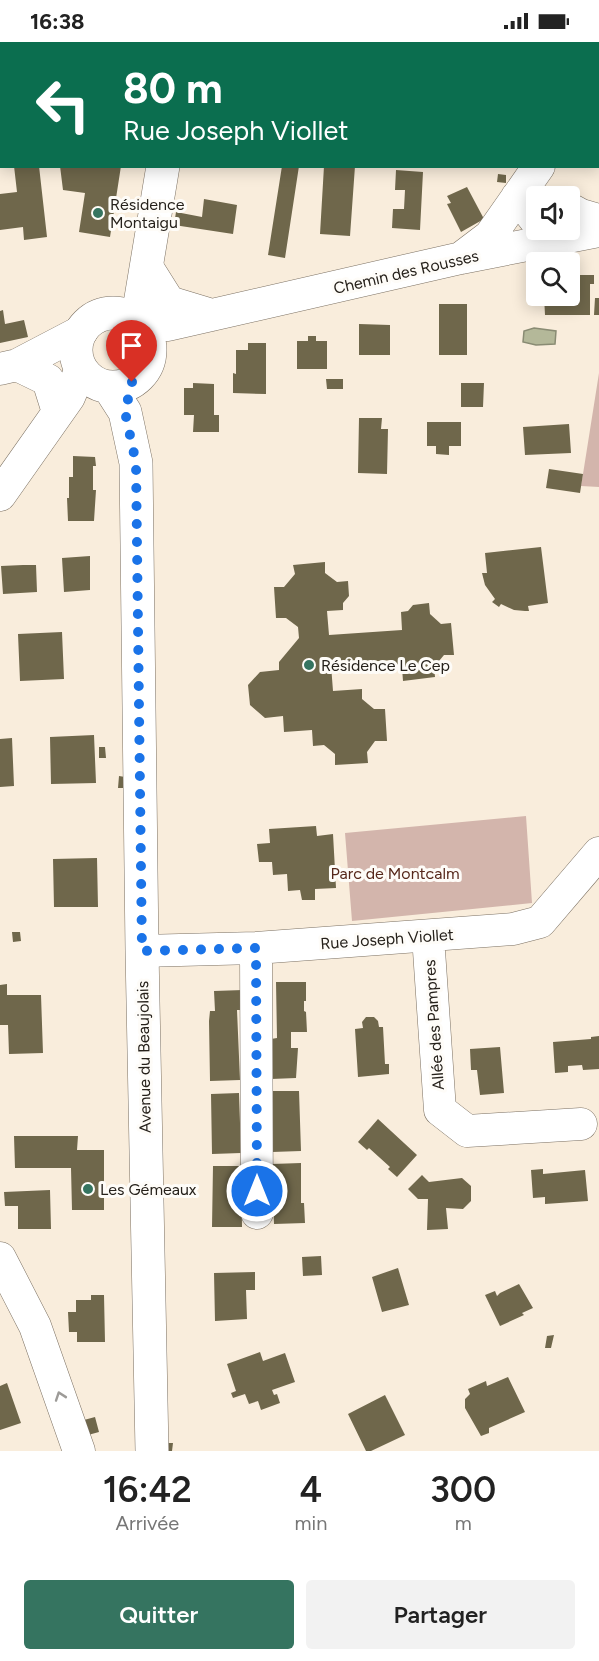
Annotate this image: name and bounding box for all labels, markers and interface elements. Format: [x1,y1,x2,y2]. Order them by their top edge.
text: 16:38 [30,8,84,35]
text: 80 m [123,63,223,114]
icon: left [24,66,102,144]
text: Rue Joseph Viollet [123,114,348,147]
map controls [526,186,580,306]
button: sound [526,186,580,240]
place label: Résidence Montaigu [110,195,185,232]
marker: Résidence Montaigu [91,206,105,220]
street label: Chemin des Rousses [332,246,480,298]
button: search [526,252,580,306]
pin [106,320,157,382]
icon: arrive [115,329,148,362]
place label: Résidence Le Cep [321,656,450,675]
marker: Résidence Le Cep [302,658,316,672]
park label: Parc de Montcalm [330,864,460,883]
street label: Rue Joseph Viollet [320,925,454,953]
street label: Allée des Pampres [420,959,448,1091]
street label: Avenue du Beaujolais [133,981,155,1133]
position arrow [225,1159,289,1223]
place label: Les Gémeaux [100,1180,197,1199]
marker: Les Gémeaux [81,1182,95,1196]
one-way arrow [55,1391,68,1402]
text: 16:42 [103,1468,192,1511]
text: 4 [300,1468,322,1511]
text: 300 [430,1468,496,1511]
text: Arrivée [115,1511,179,1535]
text: min [294,1511,327,1535]
text: m [455,1511,472,1535]
button: Quitter [24,1580,294,1649]
button: Partager [306,1580,575,1649]

